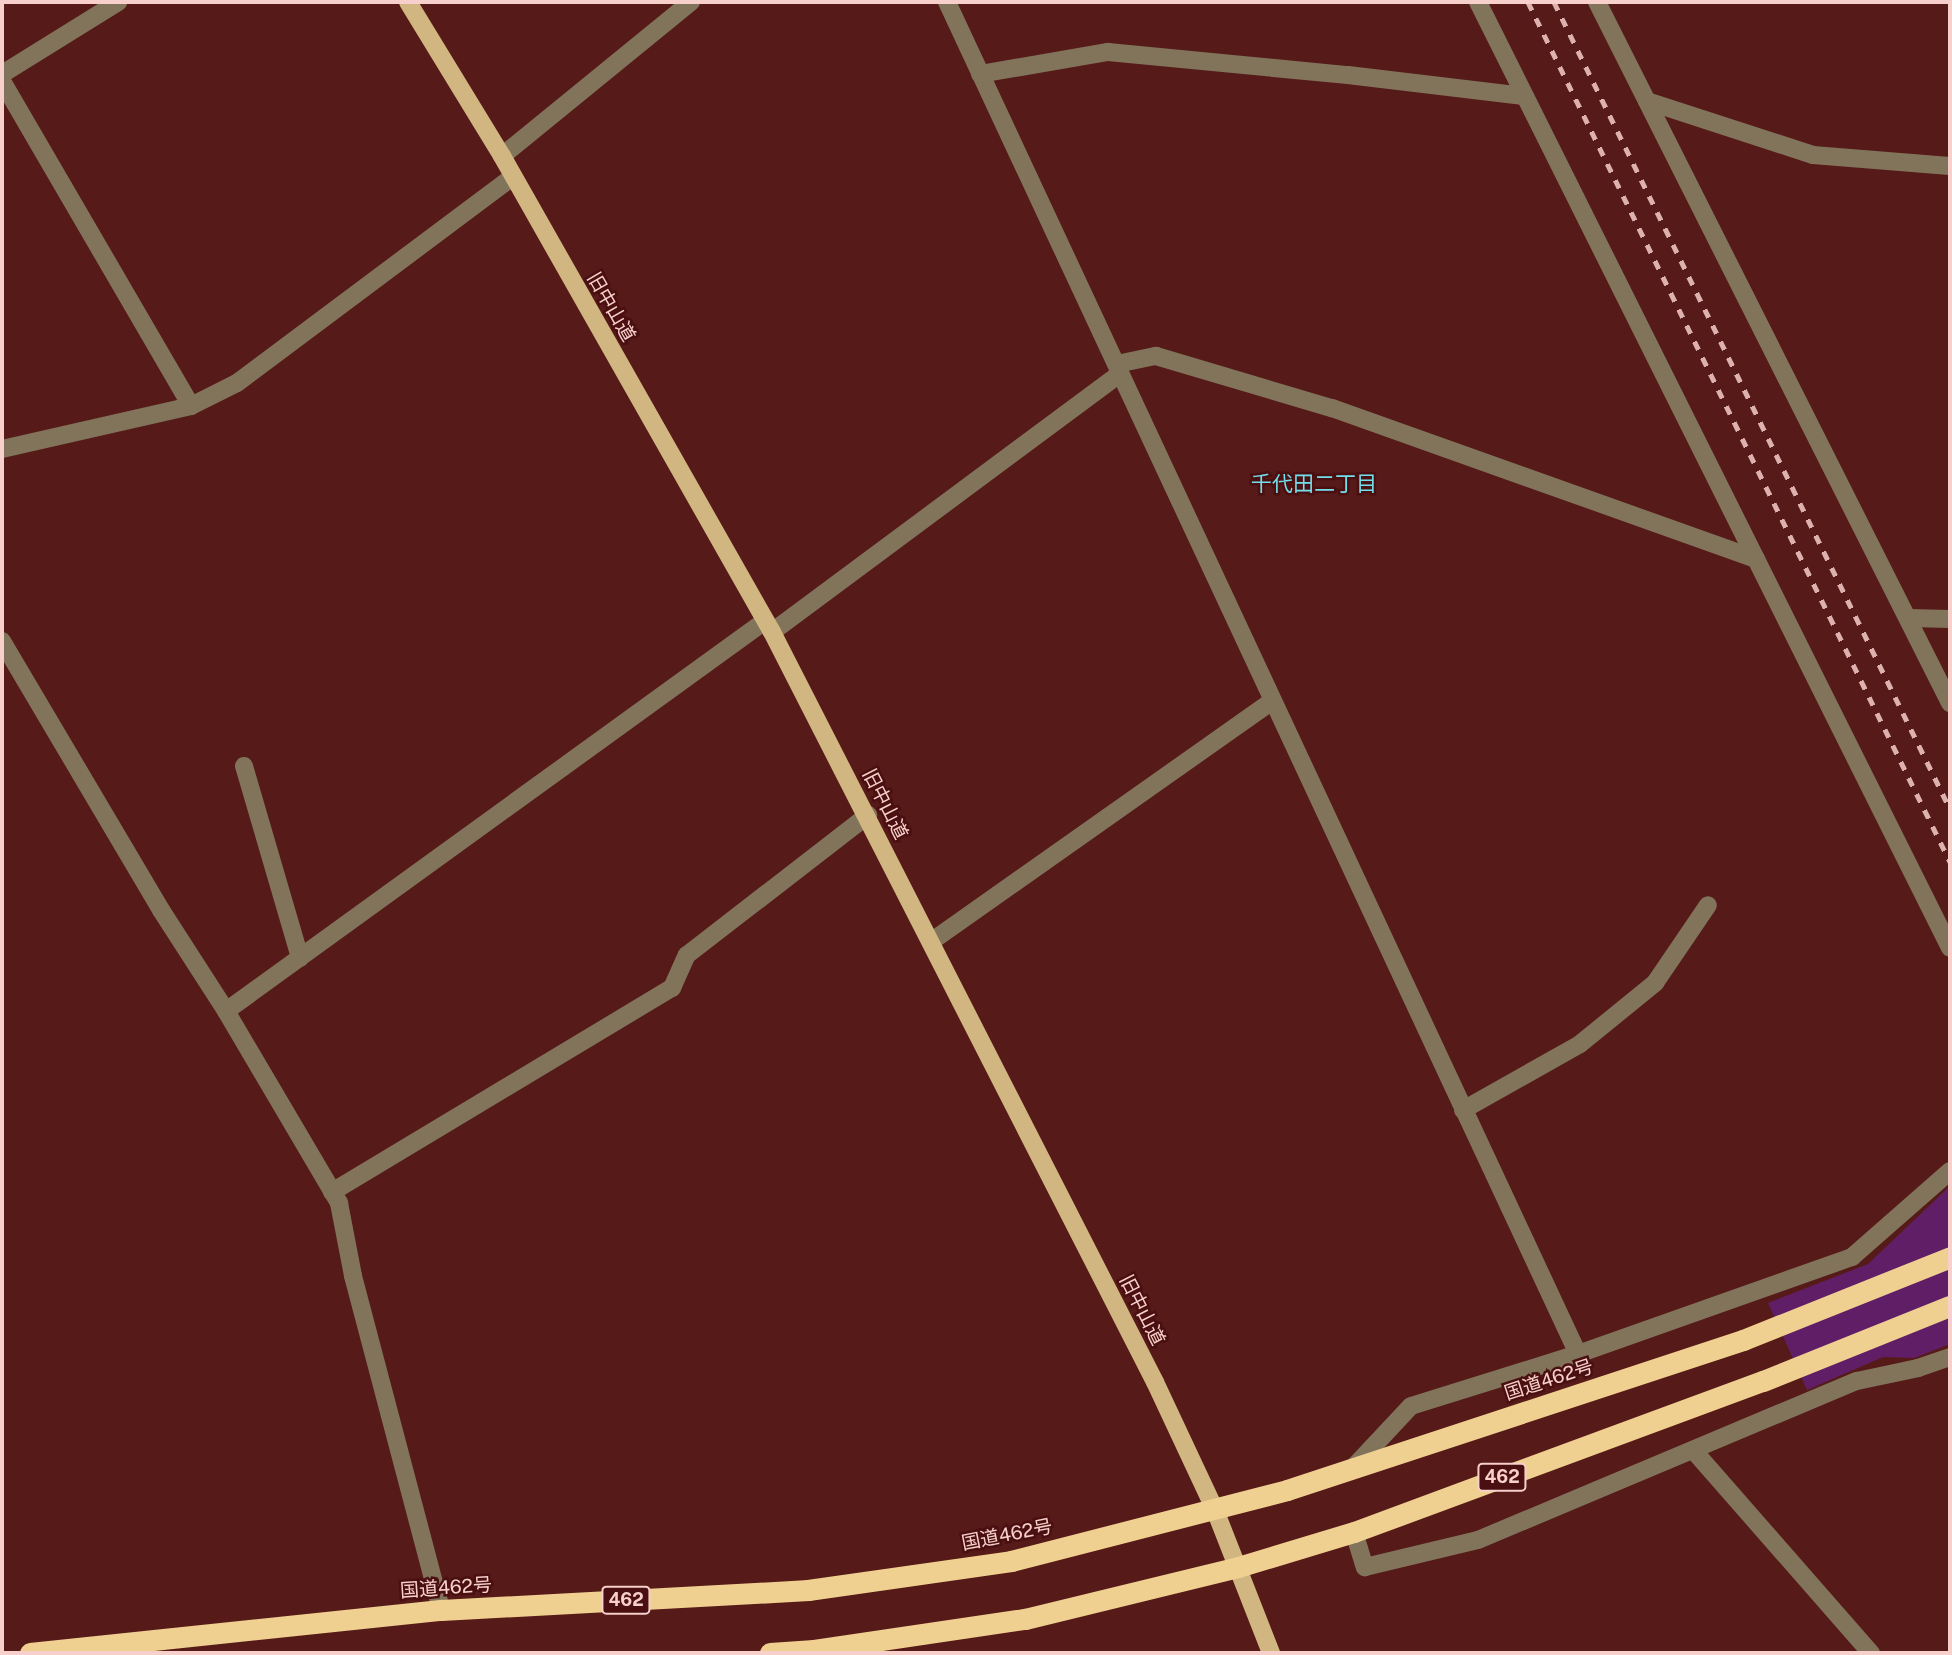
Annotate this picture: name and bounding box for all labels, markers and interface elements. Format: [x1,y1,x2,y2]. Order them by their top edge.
street label: 旧中山道 [582,268,640,346]
district label: 千代田二丁目 [1251,471,1377,497]
street label: 旧中山道 [858,765,912,843]
street label: 旧中山道 [1115,1271,1169,1349]
street label: 国道462号 [1502,1355,1596,1405]
road number: 462 [1476,1462,1528,1492]
street label: 国道462号 [960,1515,1054,1555]
street label: 国道462号 [399,1573,493,1603]
road number: 462 [600,1586,652,1615]

